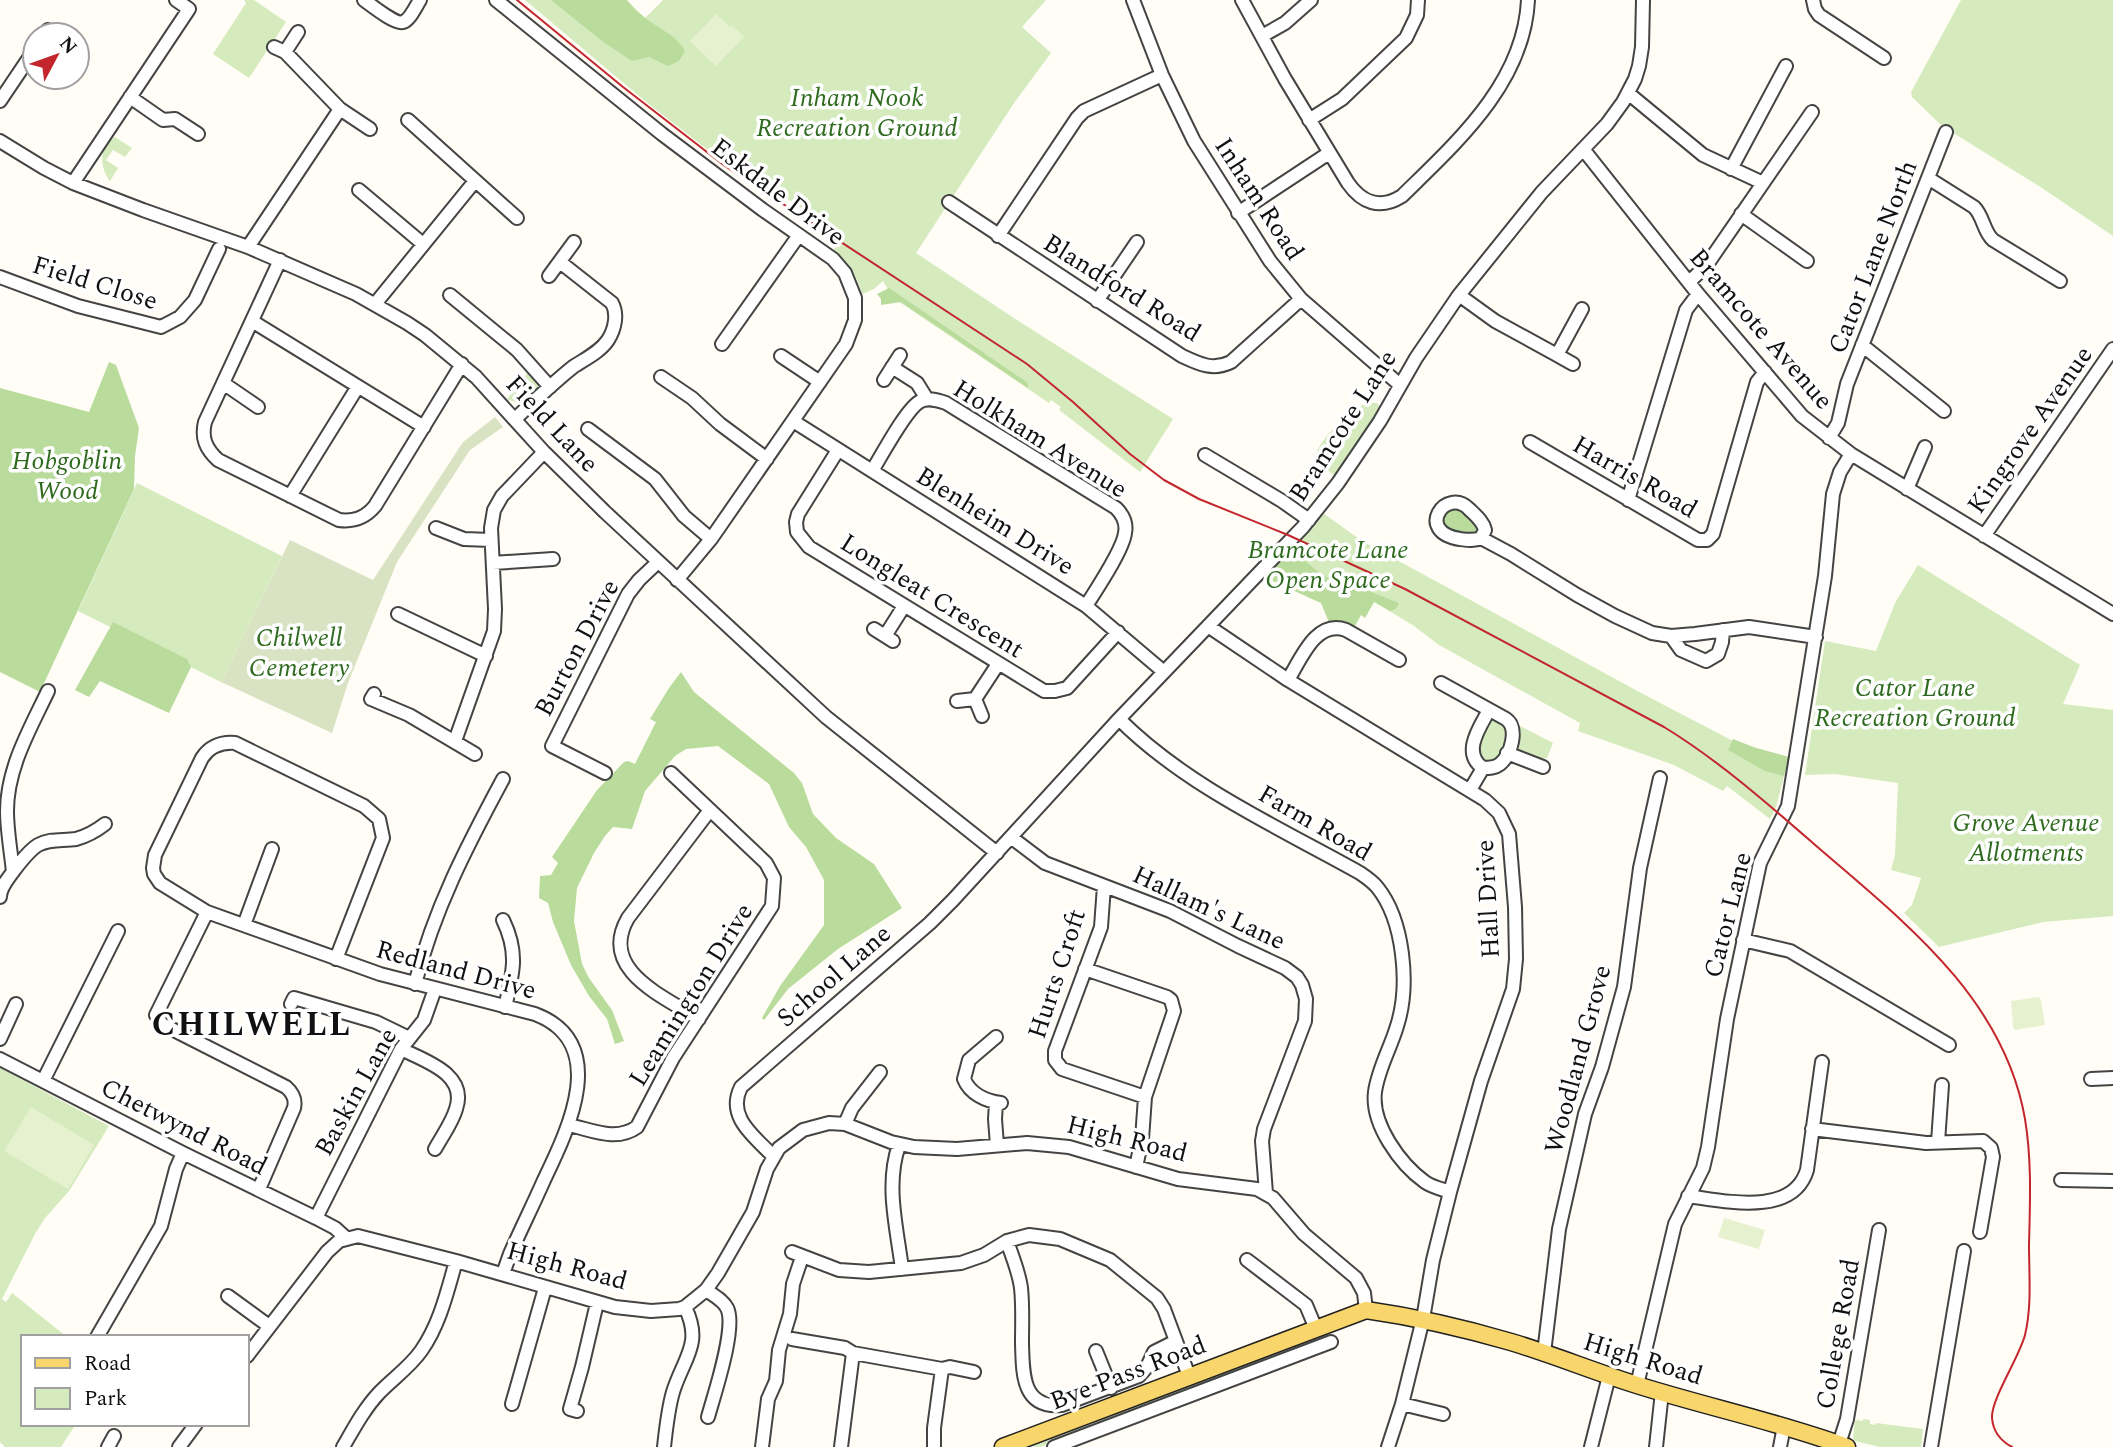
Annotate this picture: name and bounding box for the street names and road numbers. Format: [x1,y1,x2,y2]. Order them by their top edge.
street label: Eskdale Drive [702,128,854,256]
street label: Inham Road [1204,129,1314,269]
street label: Cator Lane North [1818,154,1928,360]
street label: Blandford Road [1035,223,1209,353]
street label: Bramcote Avenue [1679,239,1843,419]
street label: Field Close [27,245,163,321]
street label: Kingrove Avenue [1957,338,2103,522]
street label: Bramcote Lane [1279,342,1407,510]
street label: Field Lane [496,366,608,482]
street label: Holkham Avenue [945,369,1135,509]
street label: Harris Road [1565,425,1705,529]
street label: Blenheim Drive [908,456,1082,586]
street label: Longleat Crescent [832,523,1032,669]
street label: Burton Drive [524,572,630,724]
street label: Farm Road [1250,774,1380,872]
street label: Hall Drive [1465,838,1511,960]
street label: Cator Lane [1693,848,1763,982]
street label: Hallam's Lane [1126,855,1292,961]
street label: Leamington Drive [618,895,764,1095]
street label: Hurts Croft [1017,904,1097,1044]
street label: School Lane [768,915,900,1037]
street label: Redland Drive [371,929,541,1011]
street label: Woodland Grove [1534,960,1622,1158]
street label: Baskin Lane [304,1020,408,1164]
street label: Chetwynd Road [94,1068,274,1186]
street label: High Road [1062,1105,1192,1173]
street label: High Road [502,1231,632,1301]
street label: College Road [1805,1255,1871,1413]
street label: High Road [1578,1322,1708,1396]
street label: Bye Pass Road [1044,1325,1212,1421]

